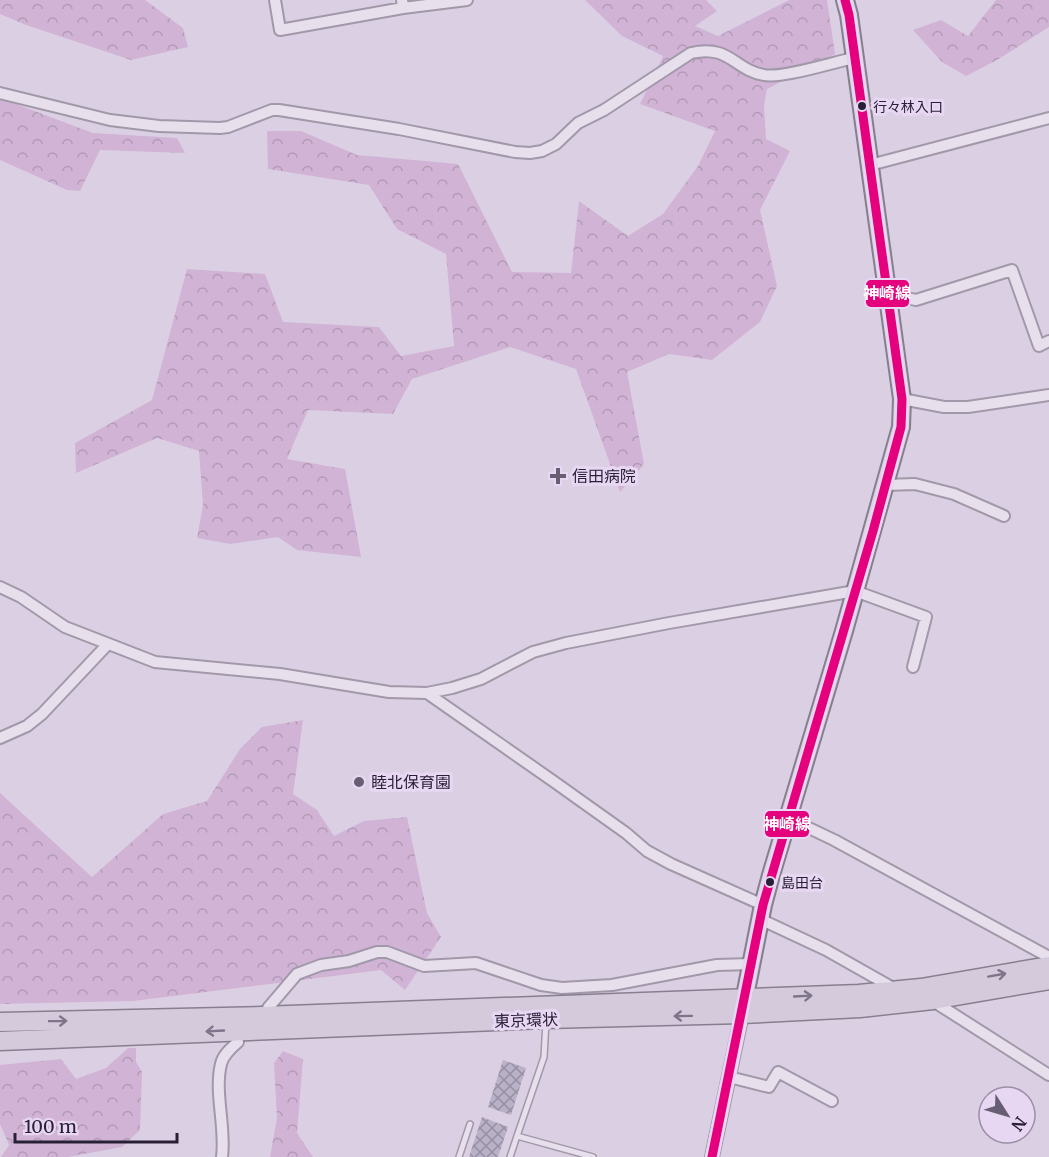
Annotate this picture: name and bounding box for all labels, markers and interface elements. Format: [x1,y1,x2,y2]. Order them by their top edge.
place label: 行々林入口 [873,98,943,116]
marker: 行々林入口 [856,100,868,112]
line badge: 神崎線 [865,279,910,308]
text: 神崎線 [863,283,911,303]
place label: 信田病院 [572,466,636,486]
marker: 信田病院 [549,467,567,485]
place label: 睦北保育園 [371,772,451,792]
marker: 睦北保育園 [352,775,366,789]
line badge: 神崎線 [764,810,810,838]
text: 神崎線 [763,814,811,834]
place label: 島田台 [781,874,823,892]
marker: 島田台 [764,876,776,888]
one-way arrow [987,970,1006,981]
one-way arrow [793,991,813,1002]
street label: 東京環状 [494,1009,558,1031]
one-way arrow [674,1010,694,1022]
one-way arrow [48,1015,68,1026]
one-way arrow [206,1026,226,1037]
north arrow [977,1085,1037,1145]
scale bar [15,1106,177,1144]
text: N [1007,1113,1031,1135]
text: 100 m [24,1115,77,1138]

